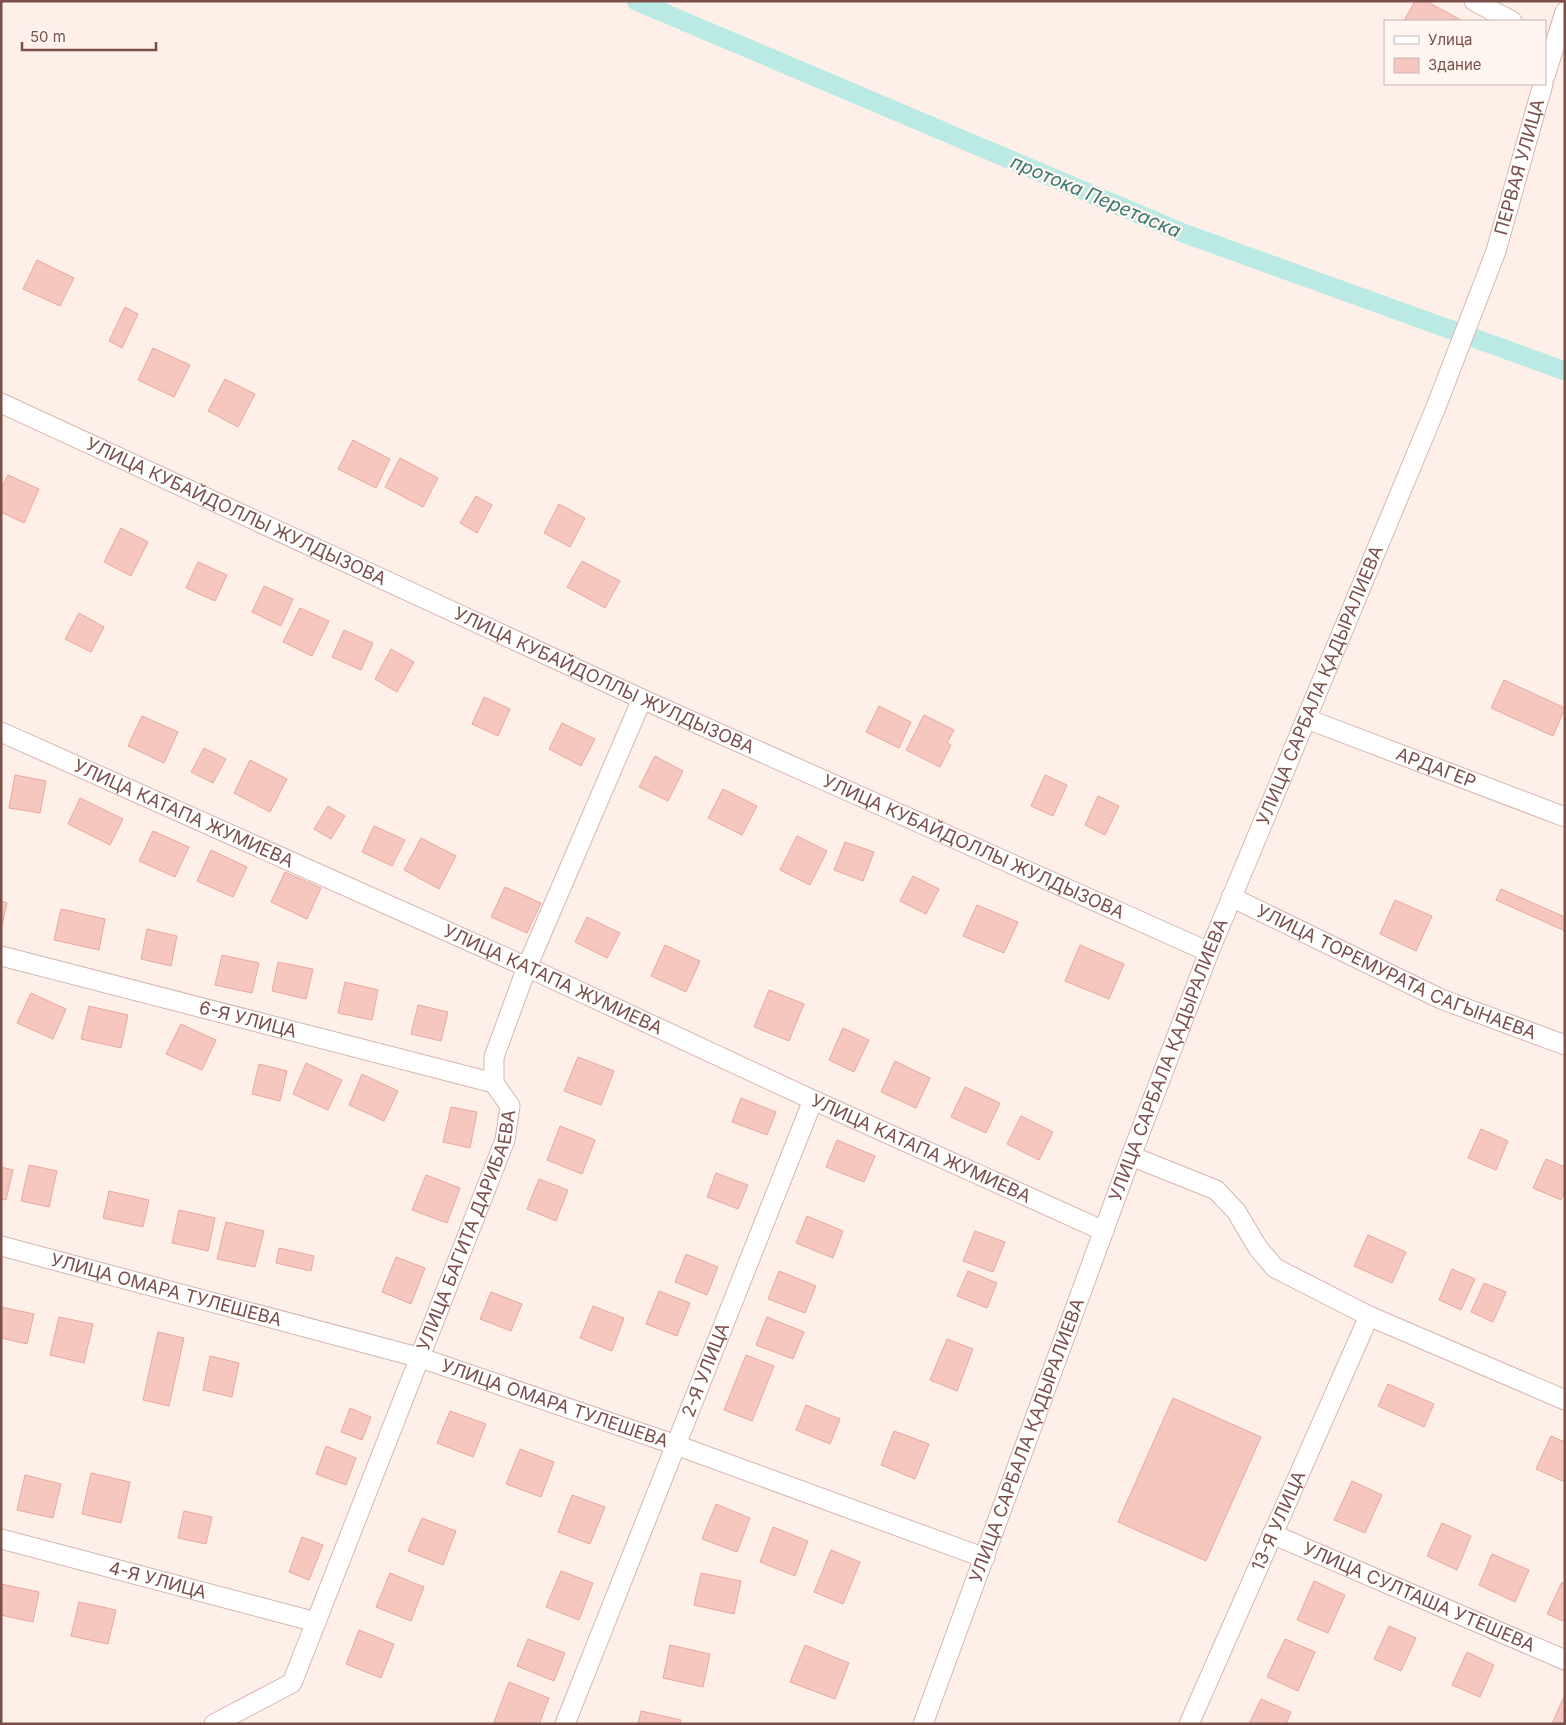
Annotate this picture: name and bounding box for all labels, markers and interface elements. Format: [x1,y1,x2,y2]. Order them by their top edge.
scale bar [22,20,156,52]
legend [1384,20,1546,85]
text: 50 m [30,27,66,46]
text: Улица [1428,30,1472,49]
text: Здание [1428,55,1482,74]
street label: ПЕРВАЯ УЛИЦА [1490,97,1548,237]
water label: протока Перетаска [1007,150,1185,243]
street label: УЛИЦА КУБАЙДОЛЛЫ ЖУЛДЫЗОВА [83,433,390,589]
street label: УЛИЦА САРБАЛА ҚАДЫРАЛИЕВА [1252,542,1387,828]
street label: УЛИЦА КУБАЙДОЛЛЫ ЖУЛДЫЗОВА [451,603,758,758]
street label: АРДАГЕР [1393,743,1479,792]
street label: УЛИЦА КАТАПА ЖУМИЕВА [71,755,297,871]
street label: УЛИЦА КУБАЙДОЛЛЫ ЖУЛДЫЗОВА [820,770,1128,923]
street label: УЛИЦА ТОРЕМУРАТА САГЫНАЕВА [1253,900,1539,1043]
street label: УЛИЦА САРБАЛА ҚАДЫРАЛИЕВА [1104,915,1232,1204]
street label: УЛИЦА КАТАПА ЖУМИЕВА [440,920,666,1039]
street label: 6-Я УЛИЦА [197,997,299,1042]
street label: УЛИЦА КАТАПА ЖУМИЕВА [808,1090,1034,1207]
street label: УЛИЦА БАГИТА ДАРИБАЕВА [412,1108,519,1353]
street label: УЛИЦА ОМАРА ТУЛЕШЕВА [48,1249,284,1330]
street label: УЛИЦА САРБАЛА ҚАДЫРАЛИЕВА [965,1295,1088,1585]
street label: 2-Я УЛИЦА [677,1320,733,1420]
street label: УЛИЦА ОМАРА ТУЛЕШЕВА [439,1355,671,1452]
street label: 13-Я УЛИЦА [1247,1467,1309,1574]
street label: УЛИЦА СУЛТАША УТЕШЕВА [1300,1538,1538,1656]
street label: 4-Я УЛИЦА [107,1557,209,1603]

